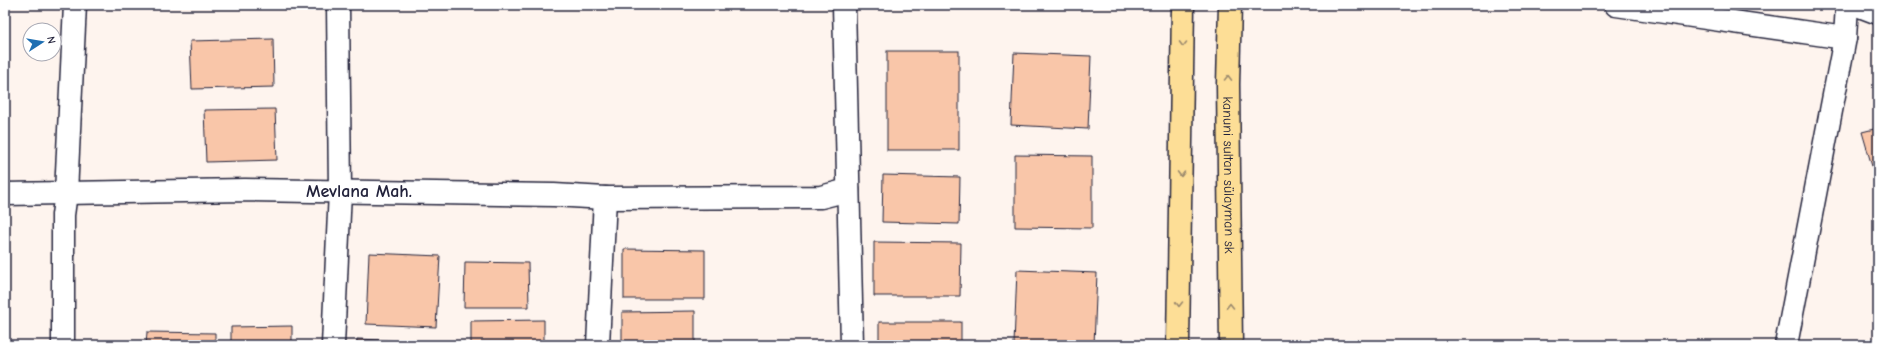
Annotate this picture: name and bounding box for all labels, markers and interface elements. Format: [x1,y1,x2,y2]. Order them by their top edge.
north arrow [22,22,62,62]
text: N [44,35,58,45]
one-way arrow [1178,41,1187,47]
one-way arrow [1224,75,1232,81]
street label: kanuni sultan sülayman sk [1219,96,1238,254]
one-way arrow [1177,171,1185,177]
district label: Mevlana Mah. [306,181,412,202]
one-way arrow [1175,301,1183,307]
one-way arrow [1226,303,1234,309]

